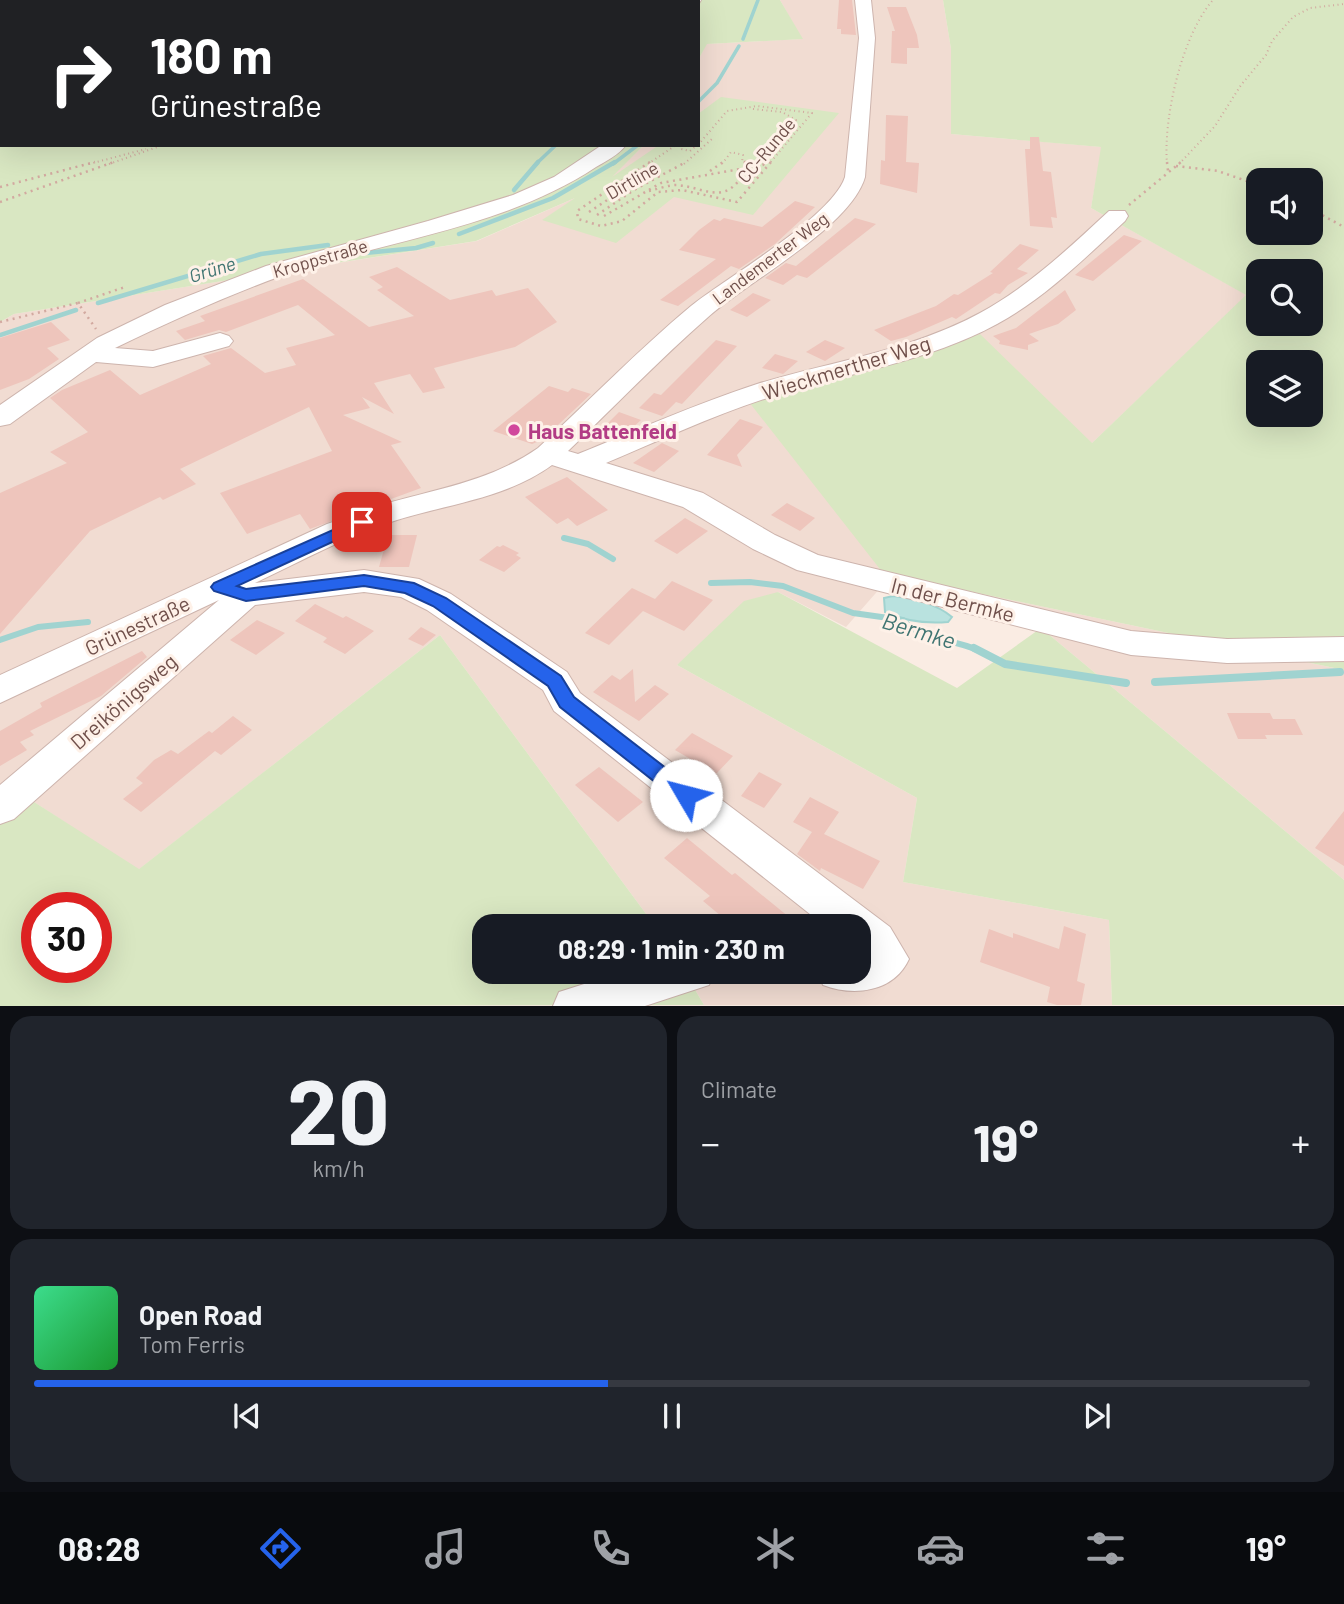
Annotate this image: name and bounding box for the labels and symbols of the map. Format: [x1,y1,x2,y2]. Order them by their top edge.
street label: CC-Runde [732,113,800,187]
street label: Dirtline [602,156,662,204]
street label: Landemerter Weg [708,207,832,309]
street label: Kroppstraße [270,234,370,282]
water label: Grüne [186,251,238,287]
street label: Wieckmerther Weg [759,330,933,404]
place label: Haus Battenfeld [528,418,677,443]
marker: Haus Battenfeld [506,422,522,438]
pin [332,492,392,552]
street label: In der Bermke [889,572,1017,626]
street label: Grünestraße [81,590,193,660]
water label: Bermke [879,606,959,654]
street label: Dreikönigsweg [65,648,181,754]
position arrow [649,758,723,832]
speed limit sign: 30 [21,892,112,983]

